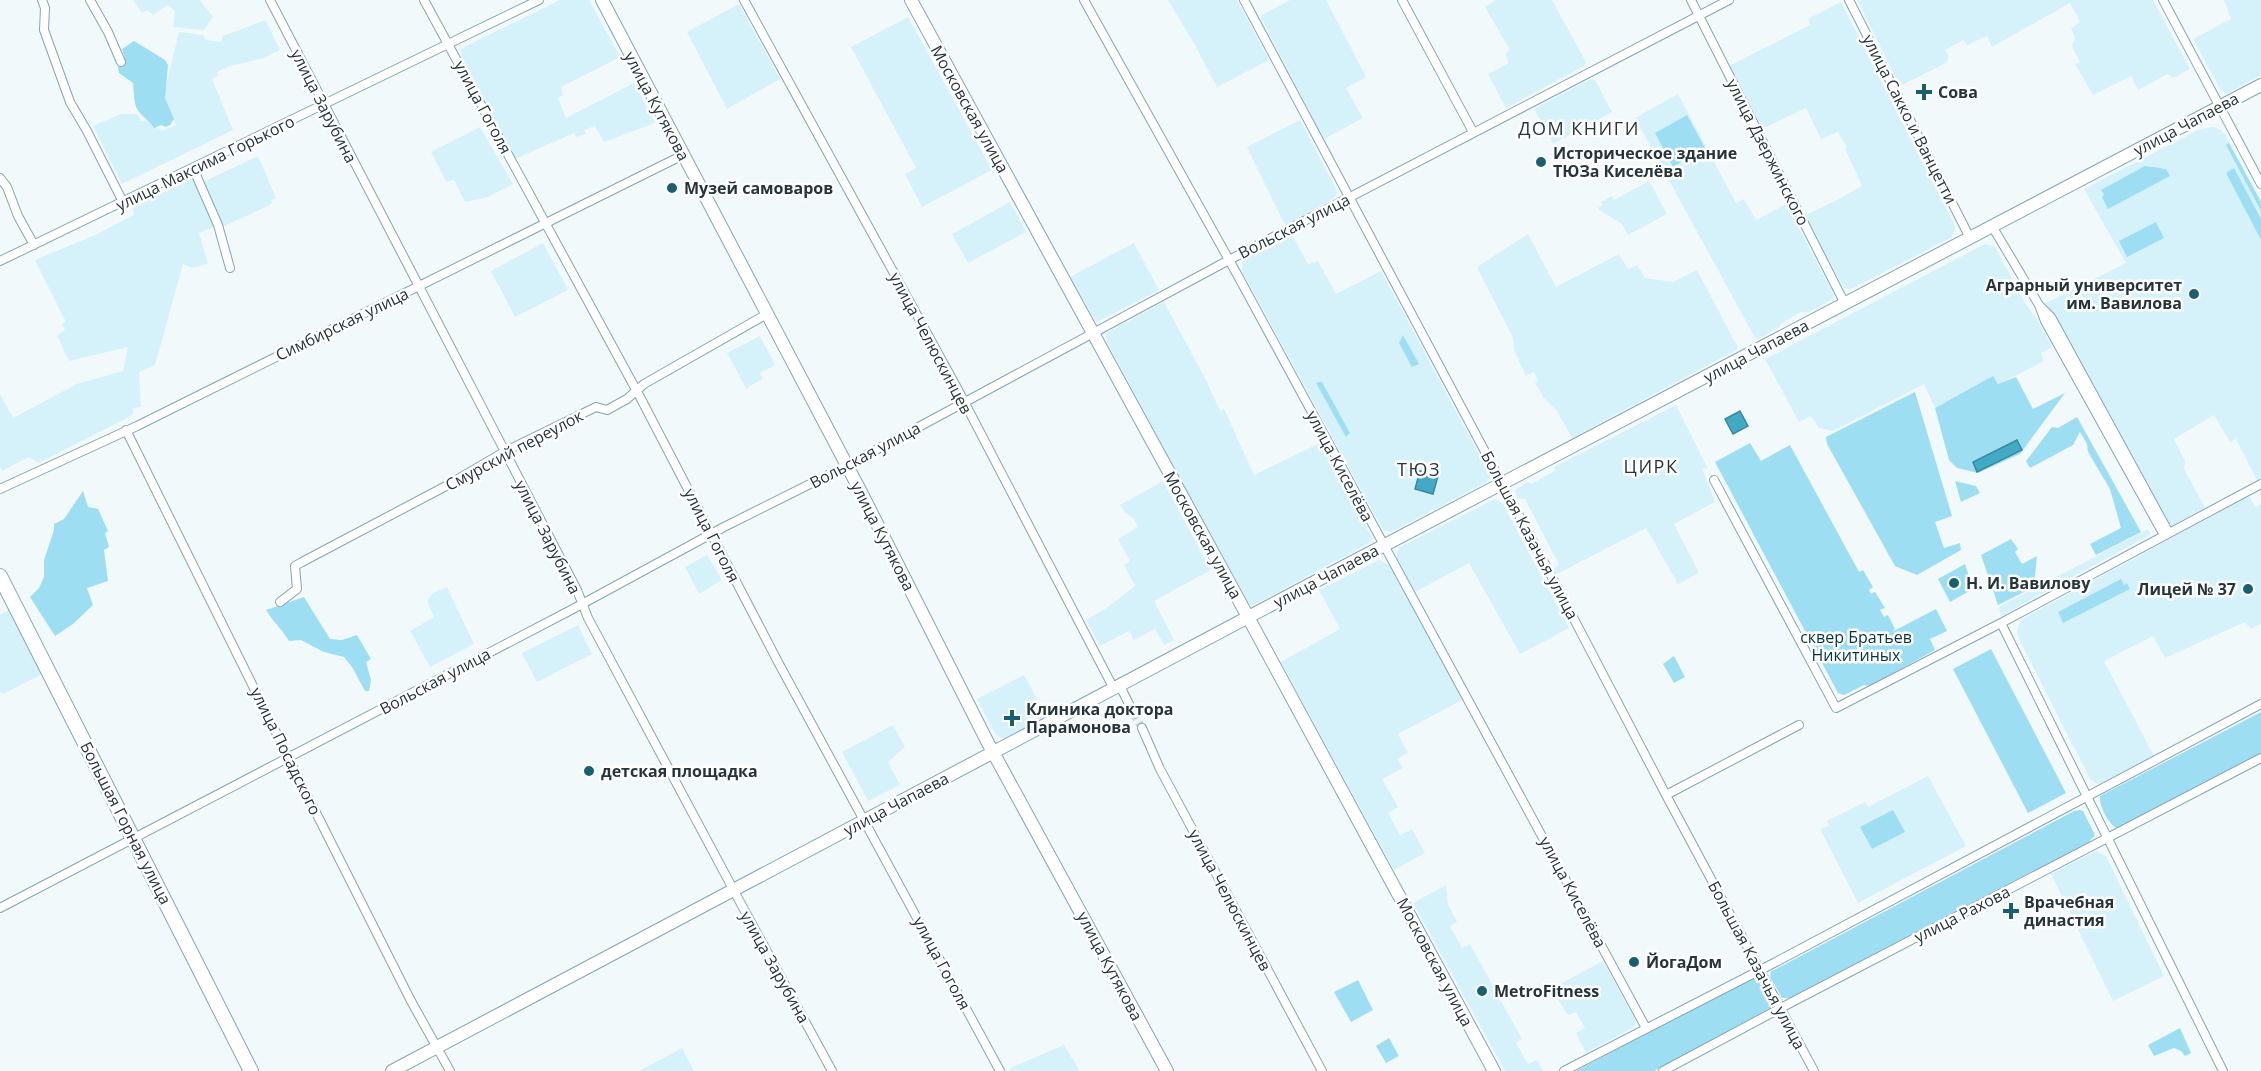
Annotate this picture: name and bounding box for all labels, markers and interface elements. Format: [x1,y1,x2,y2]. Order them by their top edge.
street label: улица Сакко и Ванцетти [1858,30,1962,208]
street label: Московская улица [926,41,1014,177]
street label: улица Зарубина [286,45,362,167]
street label: улица Кутякова [619,48,695,164]
street label: улица Гоголя [449,56,517,158]
street label: улица Дзержинского [1721,75,1815,229]
place label: Сова [1938,81,1978,103]
marker: Сова [1915,83,1933,101]
street label: улица Чапаева [2130,87,2242,161]
street label: улица Максима Горького [112,110,298,216]
district label: ДОМ КНИГИ [1518,116,1640,140]
place label: Историческое здание ТЮЗа Киселёва [1553,142,1737,182]
marker: Историческое здание ТЮЗа Киселёва [1534,155,1548,169]
place label: Музей самоваров [684,177,833,199]
marker: Музей самоваров [665,181,679,195]
street label: Вольская улица [1234,188,1354,264]
street label: улица Челюскинцев [884,268,978,418]
place label: Аграрный университет им. Вавилова [1986,274,2182,314]
street label: Симбирская улица [272,282,412,366]
marker: Аграрный университет им. Вавилова [2187,287,2201,301]
street label: улица Чапаева [1700,314,1812,388]
street label: Смурский переулок [441,404,587,496]
street label: улица Киселёва [1301,406,1379,526]
street label: Вольская улица [806,416,924,494]
street label: Большая Казачья улица [1476,447,1584,623]
district label: ЦИРК [1624,454,1678,478]
district label: ТЮЗ [1397,457,1441,481]
street label: Московская улица [1159,467,1247,603]
street label: улица Зарубина [510,476,586,598]
street label: улица Кутякова [846,477,920,595]
street label: улица Гоголя [679,484,745,586]
street label: улица Чапаева [1270,539,1382,613]
place label: Н. И. Вавилову [1966,572,2091,594]
marker: Н. И. Вавилову [1947,576,1961,590]
place label: Лицей № 37 [2138,578,2236,600]
marker: Лицей № 37 [2241,582,2255,596]
park label: сквер Братьев Никитиных [1800,626,1912,666]
street label: Вольская улица [376,642,494,720]
street label: улица Посадского [246,683,326,819]
place label: Клиника доктора Парамонова [1026,698,1173,738]
marker: Клиника доктора Парамонова [1003,709,1021,727]
street label: Большая Горная улица [75,738,177,908]
place label: детская площадка [601,760,758,782]
marker: детская площадка [582,764,596,778]
street label: улица Чапаева [840,767,952,841]
street label: улица Челюскинцев [1183,825,1277,975]
street label: улица Киселёва [1534,832,1612,952]
street label: Большая Казачья улица [1703,877,1811,1053]
street label: улица Рахова [1910,880,2014,948]
place label: Врачебная династия [2024,891,2114,931]
street label: Московская улица [1392,894,1478,1030]
marker: Врачебная династия [2002,902,2020,920]
street label: улица Зарубина [735,907,815,1027]
street label: улица Кутякова [1072,908,1148,1024]
street label: улица Гоголя [908,912,976,1014]
place label: ЙогаДом [1646,951,1722,973]
marker: ЙогаДом [1627,955,1641,969]
place label: MetroFitness [1494,980,1599,1002]
marker: MetroFitness [1475,984,1489,998]

